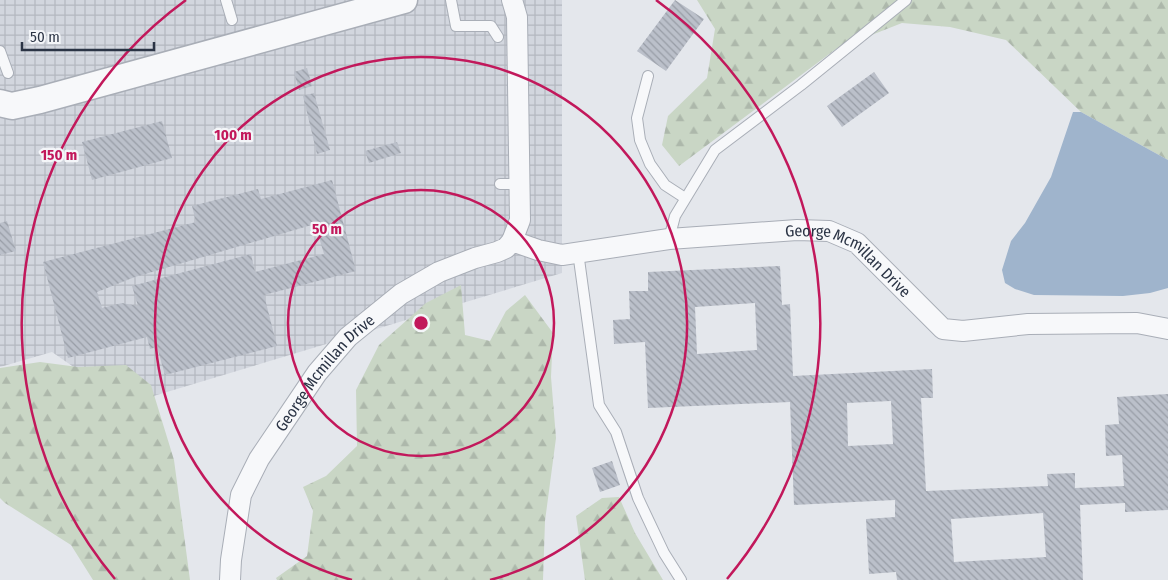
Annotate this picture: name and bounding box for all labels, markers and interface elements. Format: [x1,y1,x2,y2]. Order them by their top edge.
scale bar [22,20,155,52]
text: 50 m [30,28,60,46]
text: 100 m [214,126,252,144]
text: 150 m [41,146,77,164]
text: 50 m [312,220,342,238]
street label: George Mcmillan Drive [785,220,915,301]
street label: George Mcmillan Drive [271,310,378,435]
centre of rings [412,314,430,332]

